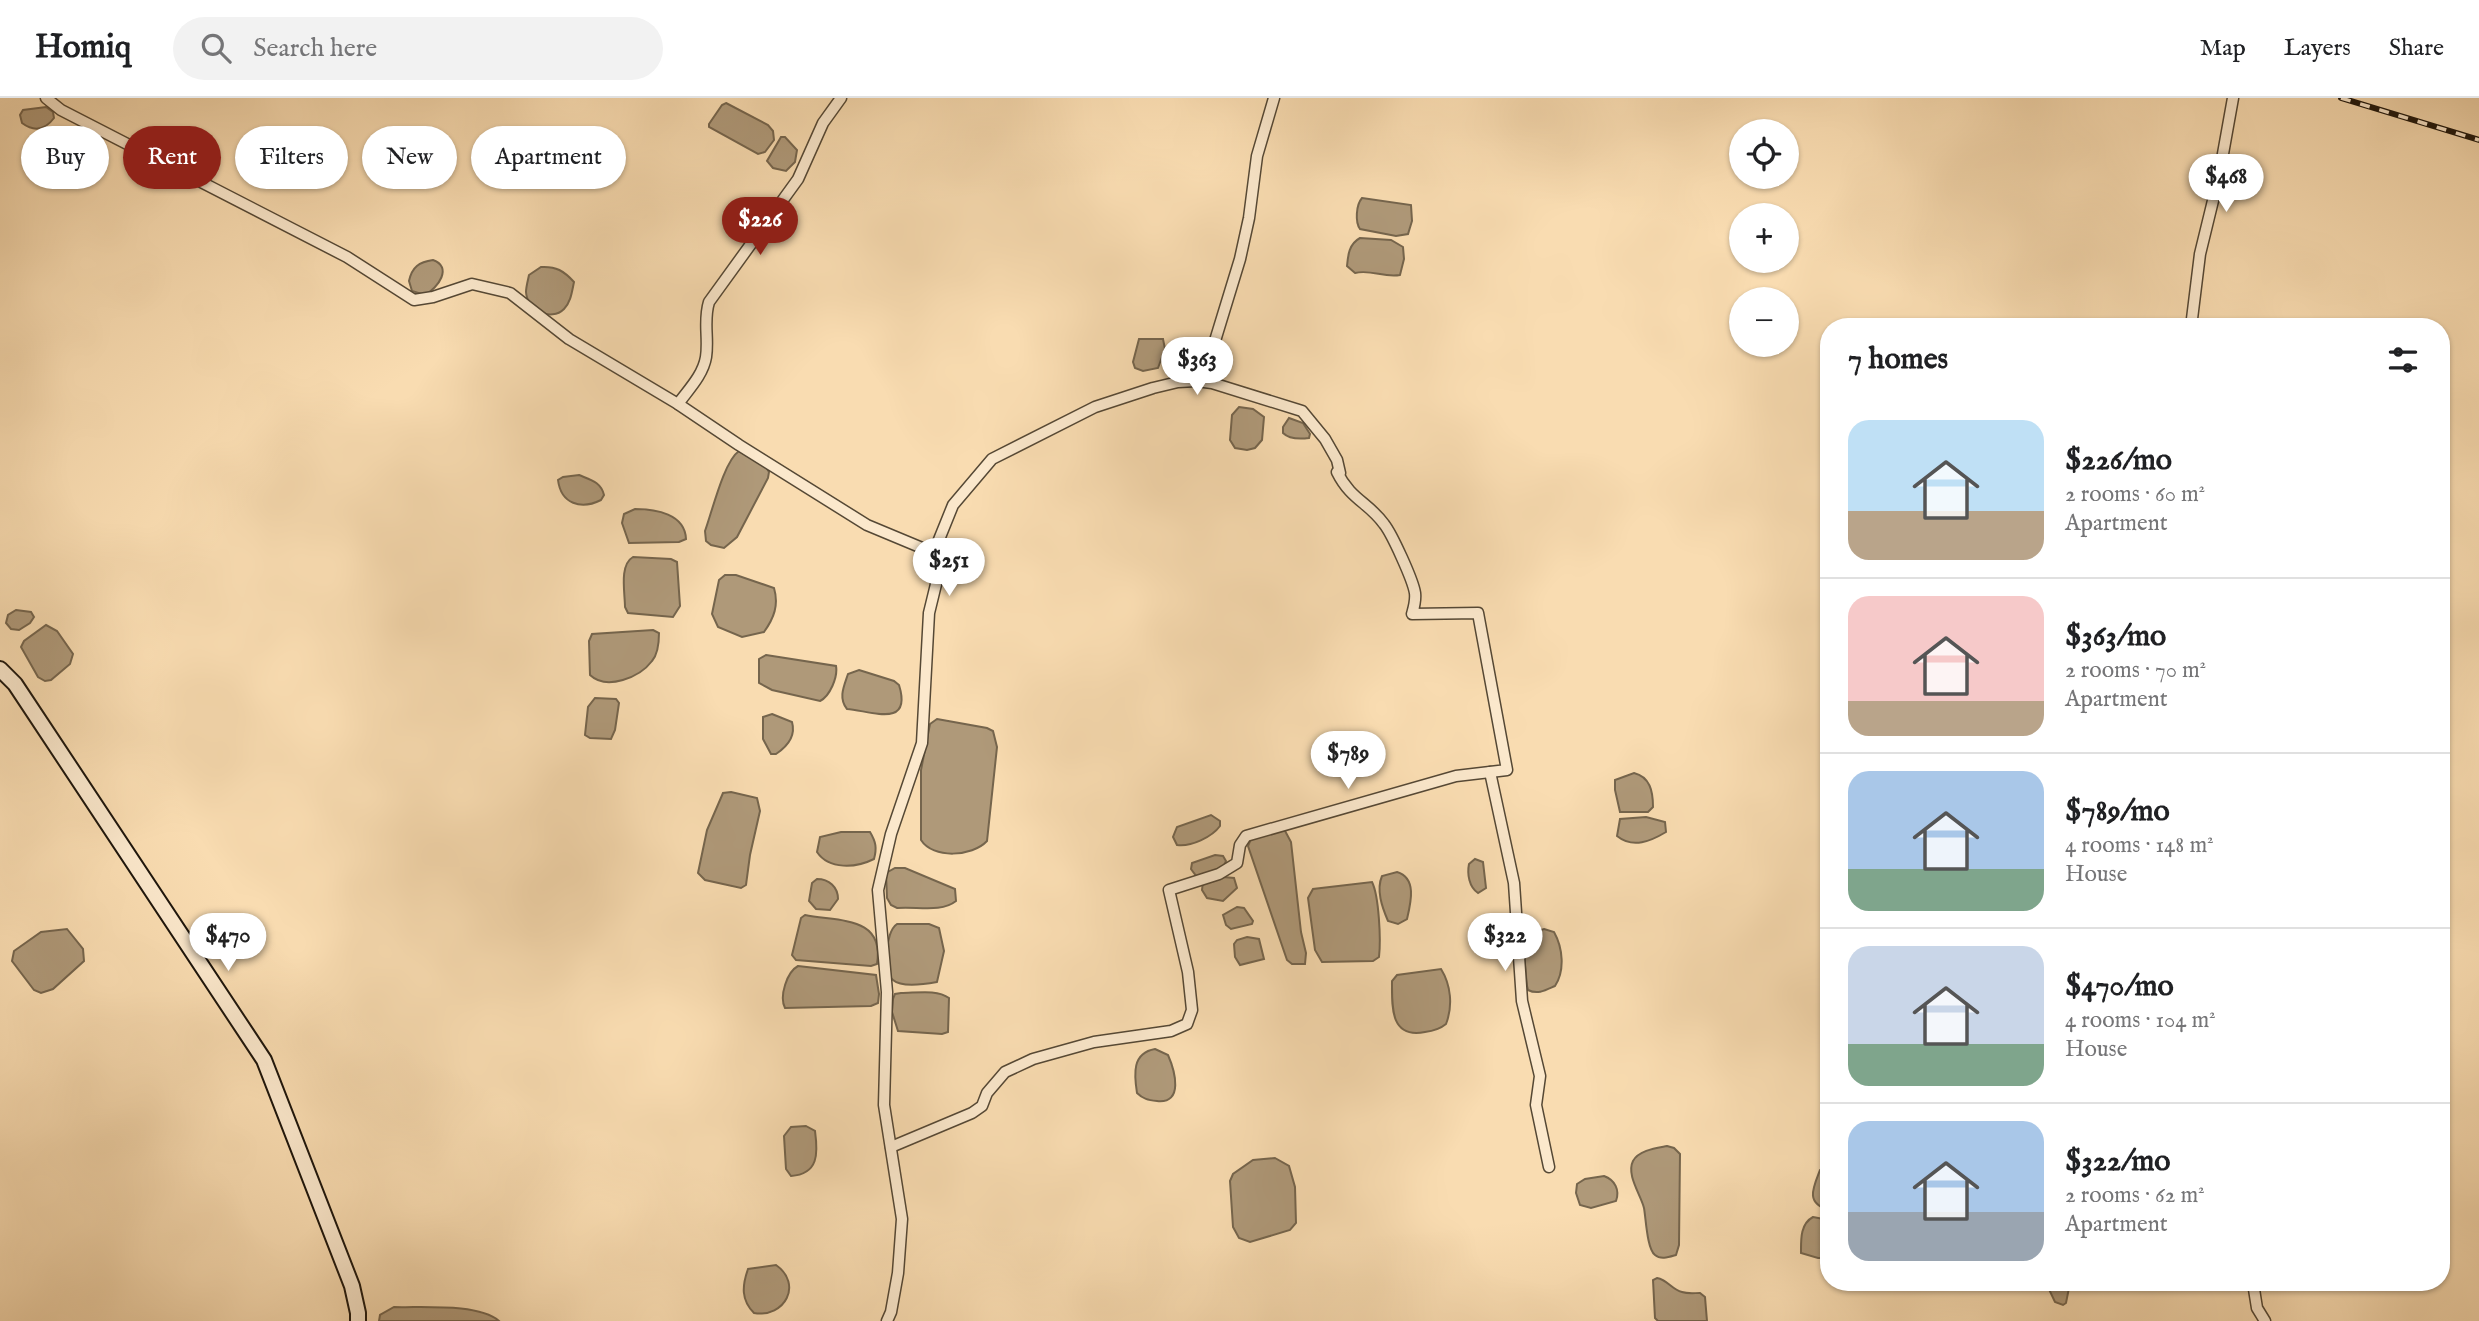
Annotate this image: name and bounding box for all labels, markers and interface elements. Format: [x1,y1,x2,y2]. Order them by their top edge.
search box [173,17,663,80]
text: Homiq [35,27,131,69]
icon: search [197,29,235,67]
text: Search here [253,32,377,65]
text: Map [2200,33,2246,64]
text: Layers [2284,33,2351,64]
text: Share [2389,33,2444,64]
map controls [1729,119,1799,357]
button: locate [1729,119,1799,189]
chip: Buy [21,126,109,189]
chip: Rent [123,126,221,189]
chip: Filters [235,126,348,189]
chip: New [362,126,457,189]
chip: Apartment [471,126,626,189]
pin: $468 [2185,155,2267,214]
text: $468 [2205,162,2247,191]
pin: $226 [719,198,801,257]
button: + [1729,203,1799,273]
text: $226 [738,205,782,234]
button: − [1729,287,1799,357]
pin: $363 [1156,338,1238,397]
text: 7 homes [1848,341,1948,379]
icon: filters [2384,341,2422,379]
text: $363 [1177,345,1217,374]
text: $226/mo [2065,442,2172,480]
icon: home [1904,448,1988,532]
text: 2 rooms · 60 m² [2065,480,2205,509]
text: Apartment [2065,509,2168,538]
pin: $251 [908,538,990,598]
text: $251 [929,546,969,575]
text: $363/mo [2065,618,2166,656]
icon: home [1904,624,1988,708]
text: 2 rooms · 70 m² [2065,656,2206,685]
text: Apartment [2065,685,2168,714]
pin: $789 [1307,732,1389,791]
text: $789 [1327,739,1369,768]
text: $789/mo [2065,793,2170,831]
icon: home [1904,799,1988,883]
text: 4 rooms · 148 m² [2065,831,2214,860]
text: House [2065,860,2127,889]
pin: $470 [187,914,269,973]
pin: $322 [1464,914,1546,973]
text: $470 [205,921,251,950]
text: $322 [1484,921,1526,950]
text: $470/mo [2065,968,2174,1006]
icon: home [1904,974,1988,1058]
text: 4 rooms · 104 m² [2065,1006,2216,1035]
text: House [2065,1035,2127,1064]
text: $322/mo [2065,1143,2170,1181]
icon: home [1904,1149,1988,1233]
text: 2 rooms · 62 m² [2065,1181,2205,1210]
text: Apartment [2065,1210,2168,1239]

